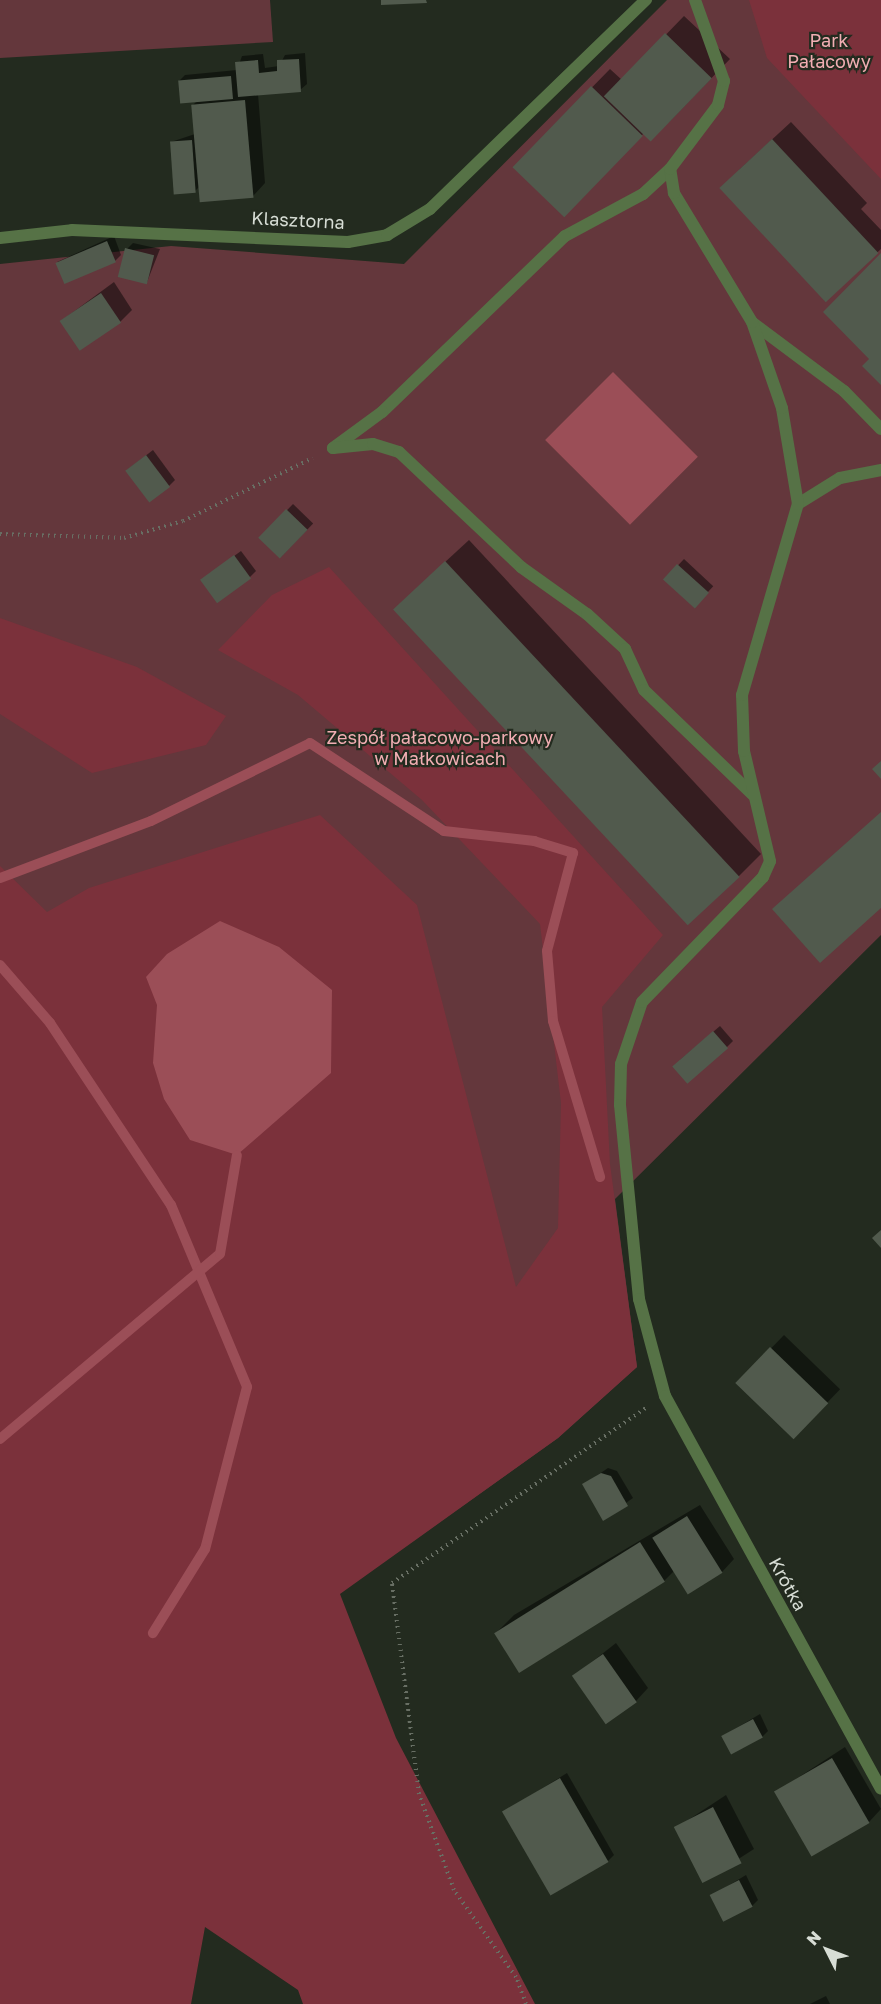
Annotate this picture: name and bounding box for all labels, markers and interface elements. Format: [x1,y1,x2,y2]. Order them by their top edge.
park label: Park Pałacowy [787,30,871,72]
street label: Klasztorna [251,207,345,233]
park label: Zespół pałacowo-parkowy w Małkowicach [327,727,553,770]
street label: Krótka [765,1554,811,1614]
north arrow [797,1920,857,1980]
text: N [802,1927,825,1949]

